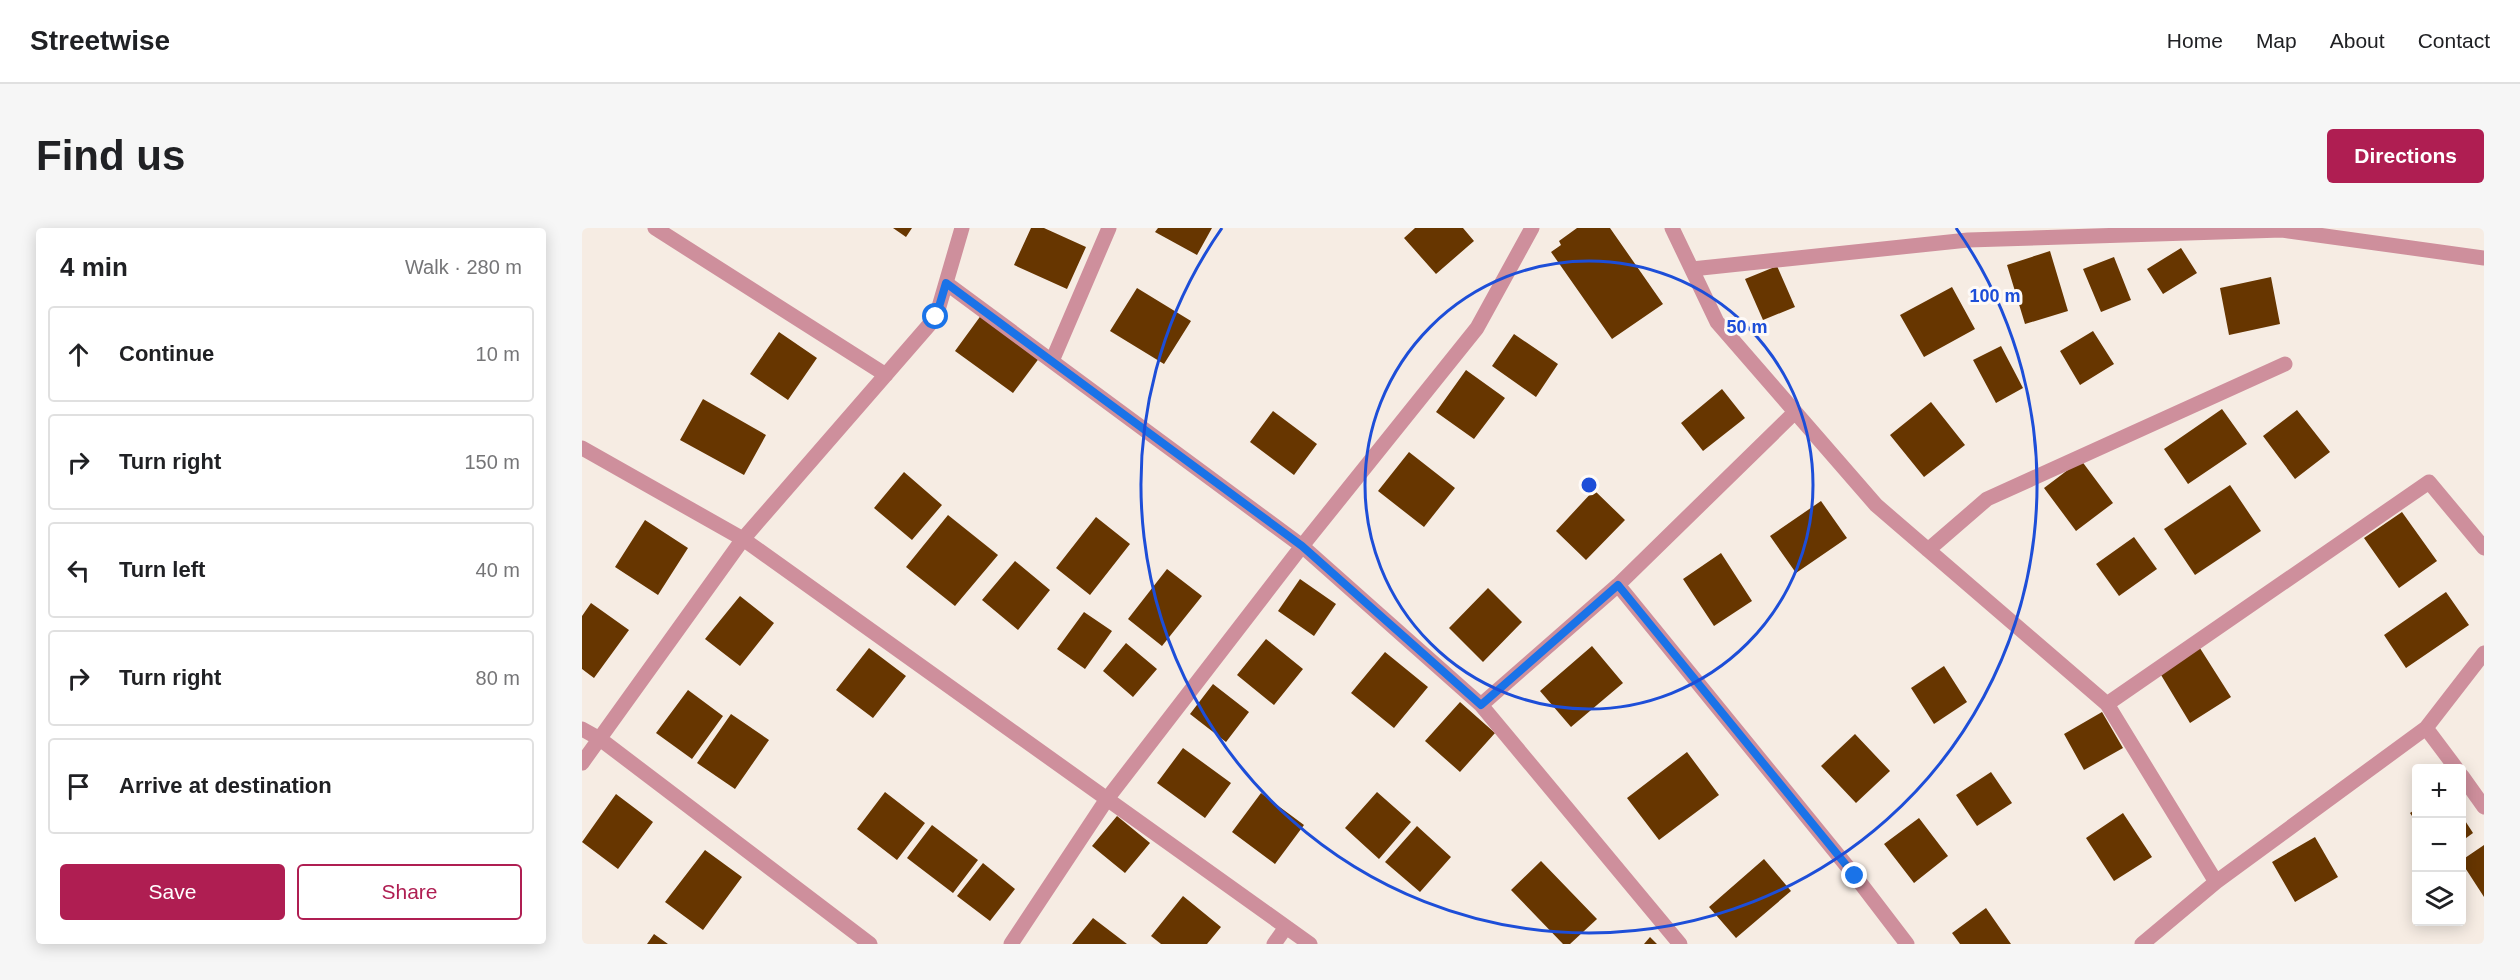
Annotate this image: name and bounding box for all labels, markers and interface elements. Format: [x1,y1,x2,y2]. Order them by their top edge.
text: Streetwise [30,25,170,56]
text: Home [2167,29,2223,52]
text: Map [2256,29,2297,52]
text: About [2330,29,2385,52]
text: Contact [2418,29,2490,52]
button: Directions [2327,129,2484,183]
text: Find us [36,132,185,179]
text: 4 min [60,252,128,282]
text: Walk · 280 m [405,256,522,278]
text: 100 m [1969,286,2021,306]
route start [922,303,948,329]
text: 50 m [1726,317,1768,337]
icon: ahead [62,338,95,371]
text: Continue [119,341,214,366]
text: 10 m [476,343,520,365]
icon: right [62,446,95,479]
text: Turn right [119,449,221,474]
text: 150 m [464,451,520,473]
centre of rings [1579,475,1599,495]
icon: left [62,554,95,587]
text: Turn left [119,557,205,582]
text: 40 m [476,559,520,581]
icon: right [62,662,95,695]
text: Turn right [119,665,221,690]
text: 80 m [476,667,520,689]
map controls [2412,764,2466,926]
button: + [2412,764,2466,818]
icon: arrive [62,770,95,803]
text: Arrive at destination [119,773,332,798]
button: − [2412,818,2466,872]
route end [1841,862,1867,888]
button: Save [60,864,285,920]
button: Share [297,864,522,920]
button: layers [2412,872,2466,926]

